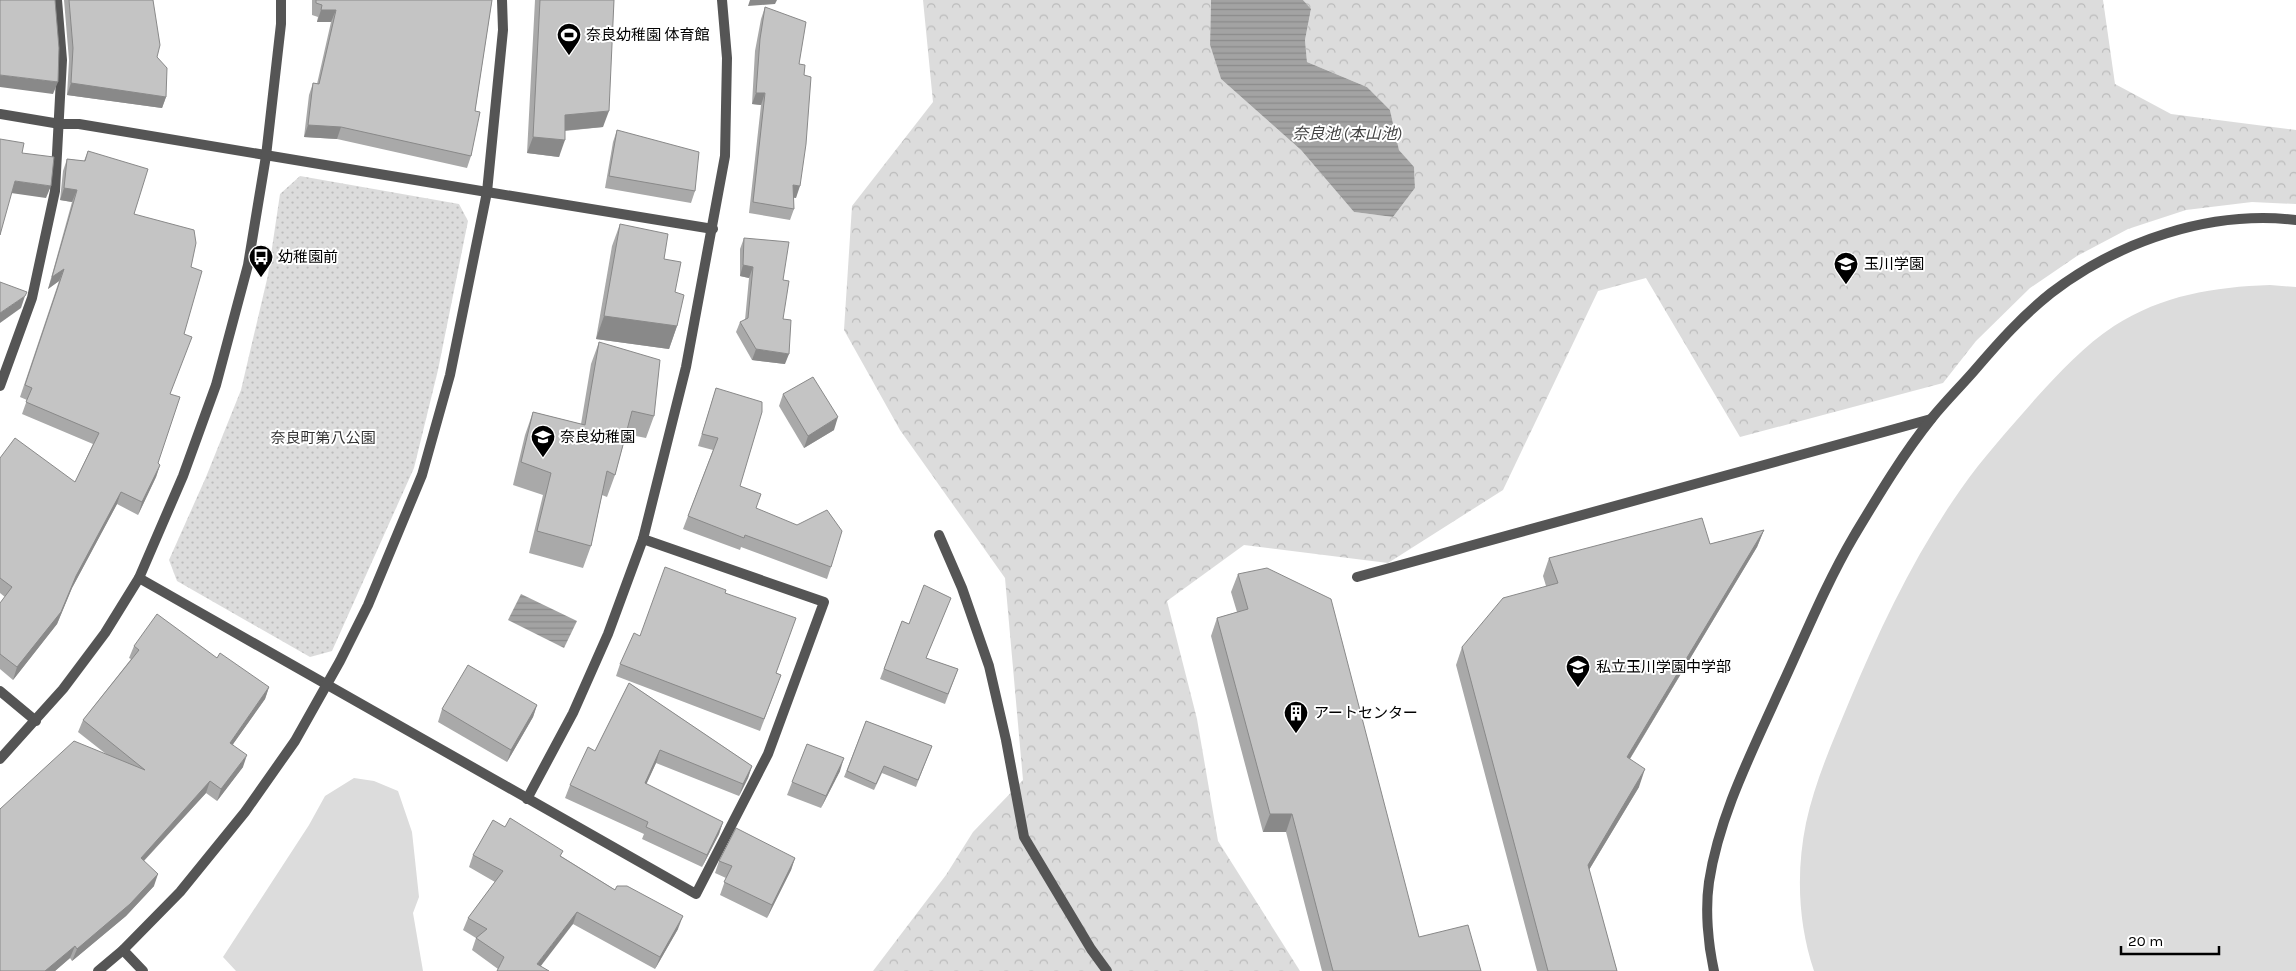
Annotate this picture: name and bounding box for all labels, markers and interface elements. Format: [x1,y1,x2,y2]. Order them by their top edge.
sports icon: 奈良幼稚園 体育館 [556,22,582,56]
place label: 奈良幼稚園 体育館 [586,26,710,44]
water label: 奈良池 (本山池) [1292,124,1402,143]
bus stop icon: 幼稚園前 [248,244,274,278]
place label: 幼稚園前 [278,248,338,266]
school or university icon: 玉川学園 [1833,251,1859,285]
place label: 玉川学園 [1864,255,1924,273]
school or university icon: 奈良幼稚園 [530,424,556,458]
place label: 奈良幼稚園 [560,428,635,446]
park label: 奈良町第八公園 [270,429,376,447]
school or university icon: 私立玉川学園中学部 [1565,654,1591,688]
place label: 私立玉川学園中学部 [1596,658,1731,676]
building icon: アートセンター [1283,700,1309,734]
place label: アートセンター [1314,704,1418,722]
scale bar [2121,924,2218,956]
text: 20 m [2128,932,2163,950]

